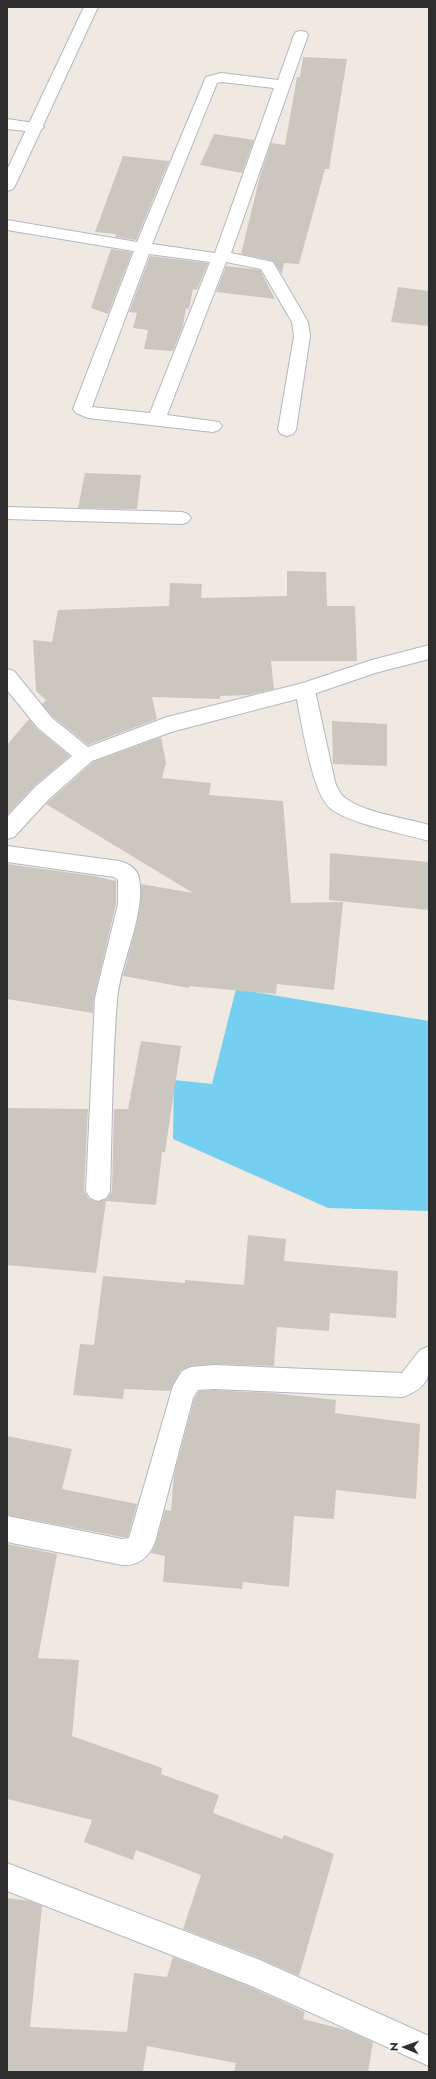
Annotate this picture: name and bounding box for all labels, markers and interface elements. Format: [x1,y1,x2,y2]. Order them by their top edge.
north arrow [384,2027,424,2067]
text: N [386,2042,402,2051]

